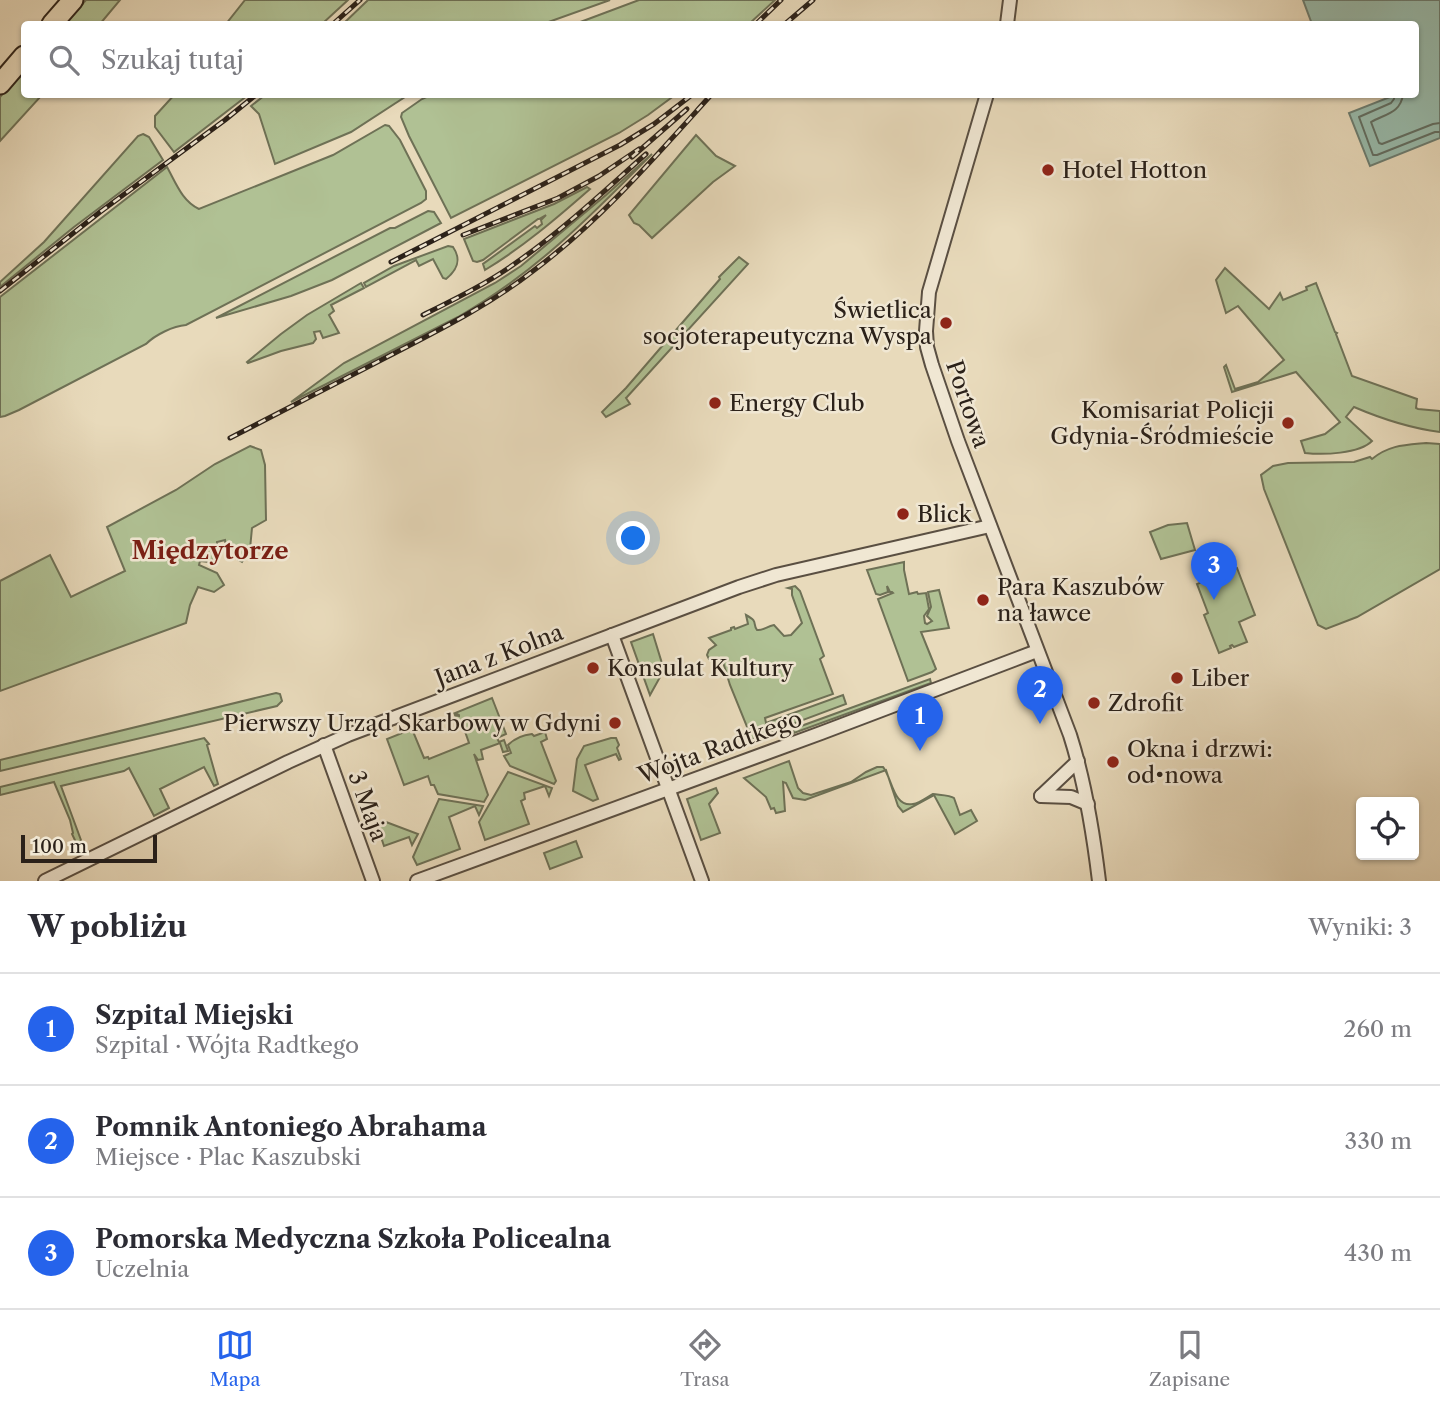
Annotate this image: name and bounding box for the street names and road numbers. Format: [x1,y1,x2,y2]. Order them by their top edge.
street label: Portowa [940,357,996,452]
street label: Jana z Kolna [428,617,568,693]
street label: Wójta Radtkego [633,704,806,790]
street label: 3 Maja [342,767,394,846]

